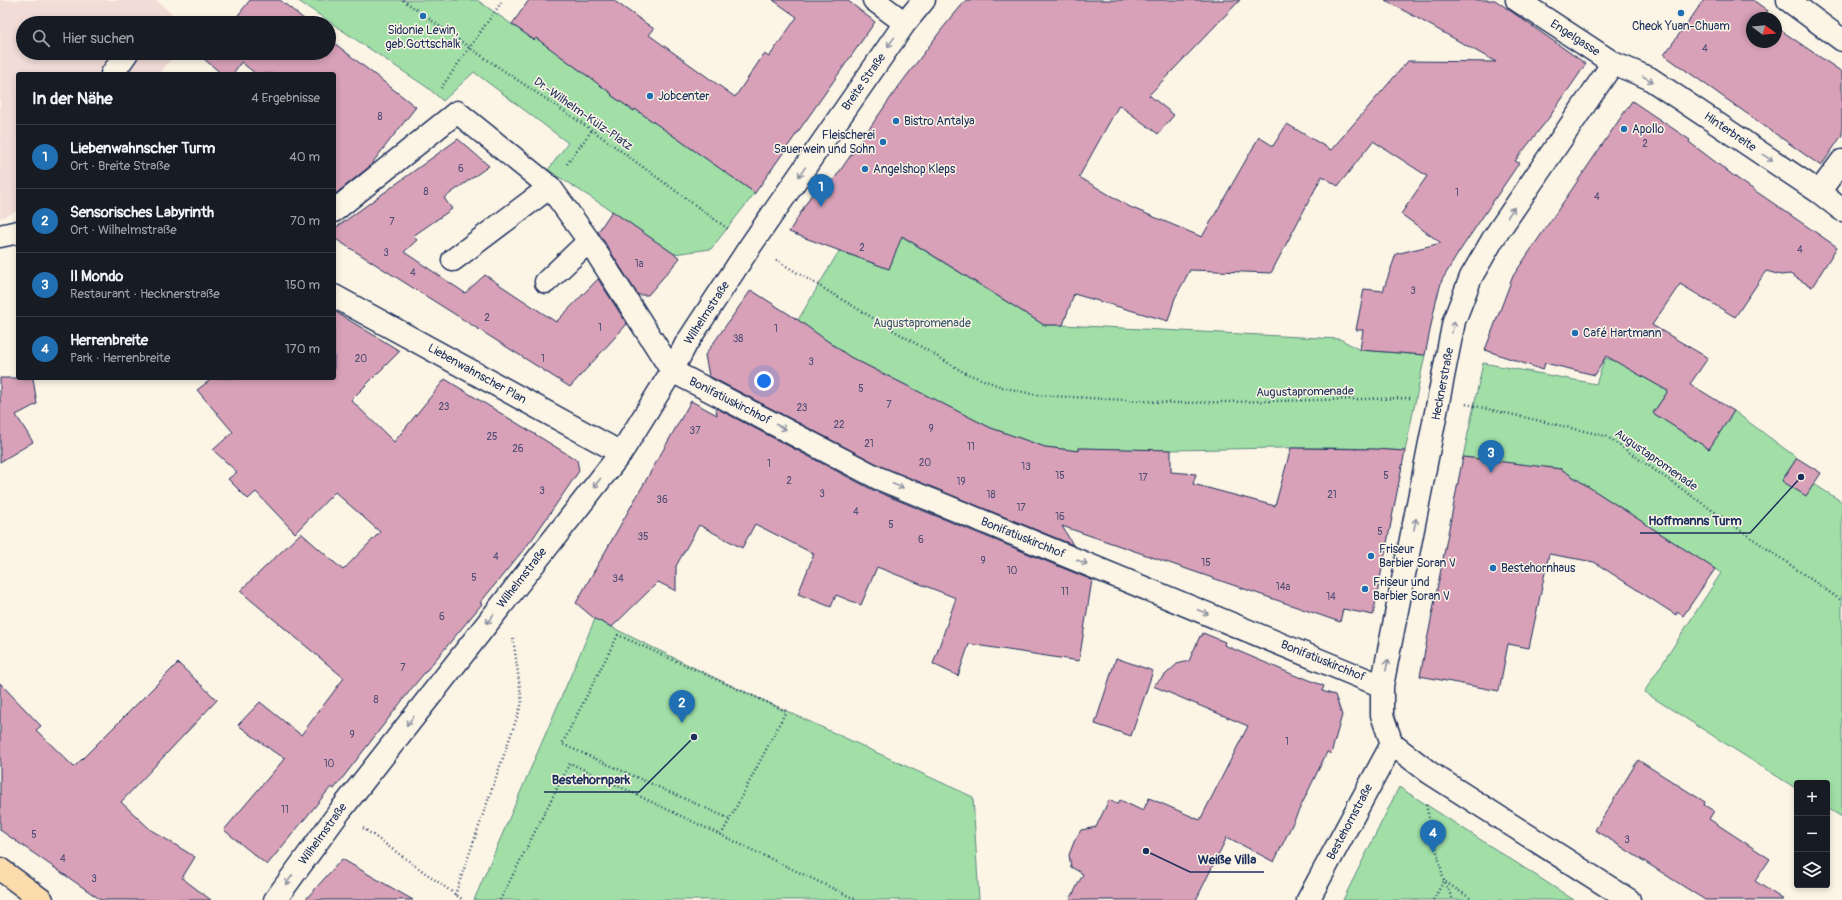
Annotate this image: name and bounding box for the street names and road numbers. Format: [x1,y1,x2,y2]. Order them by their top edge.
street label: Engelgasse [1547,16,1603,60]
street label: Breite Straße [839,50,889,114]
street label: Dr.-Wilhelm-Külz-Platz [531,74,635,154]
street label: Hinterbreite [1701,109,1759,155]
street label: Wilhelmstraße [681,278,733,348]
street label: Liebenwahnscher Plan [425,341,529,407]
street label: Hecknerstraße [1429,346,1457,422]
street label: Bonifatiuskirchhof [686,374,774,428]
street label: Augustapromenade [1256,384,1354,400]
street label: Augustapromenade [1612,426,1700,494]
street label: Bonifatiuskirchhof [978,514,1068,562]
street label: Wilhelmstraße [494,545,550,611]
street label: Bonifatiuskirchhof [1278,637,1368,685]
street label: Bestehornstraße [1324,781,1376,863]
street label: Wilhelmstraße [296,800,350,868]

